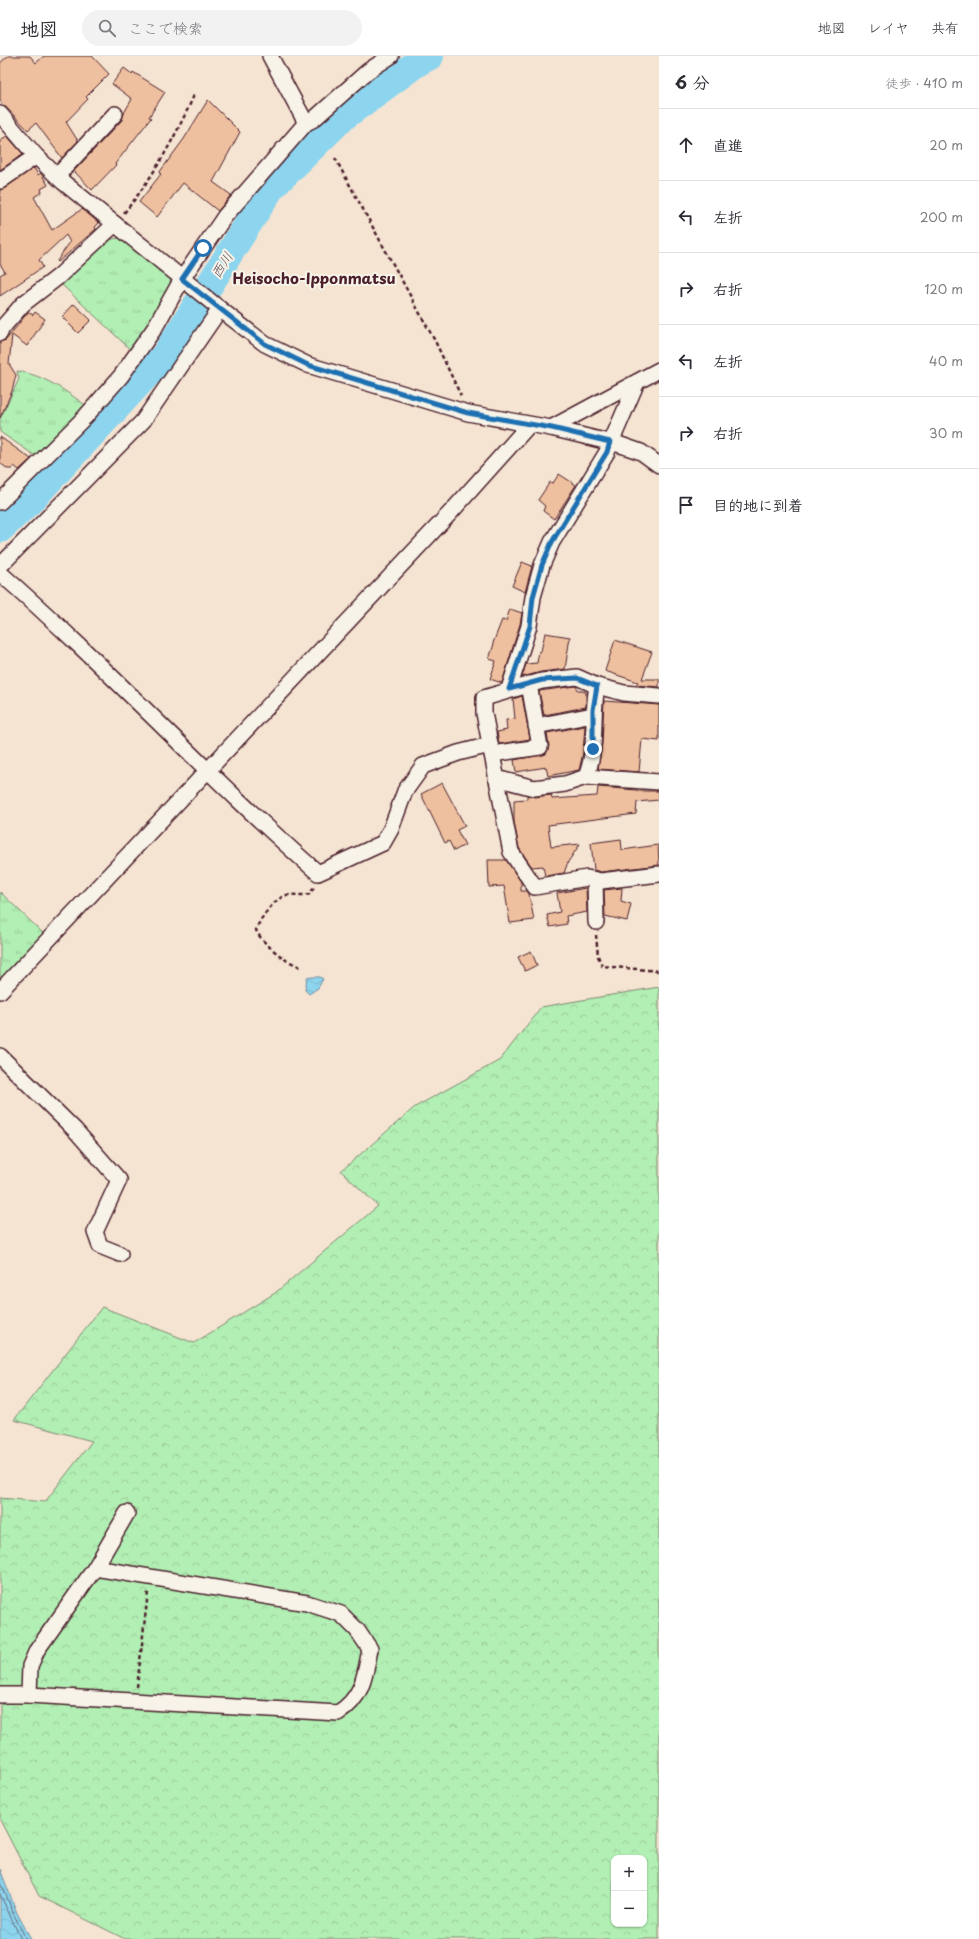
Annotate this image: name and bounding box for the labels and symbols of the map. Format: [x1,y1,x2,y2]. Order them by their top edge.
route start [194,239,212,257]
water label: 西川 [205,247,238,282]
district label: Heisocho-Ipponmatsu [232,266,396,289]
route end [584,740,602,758]

